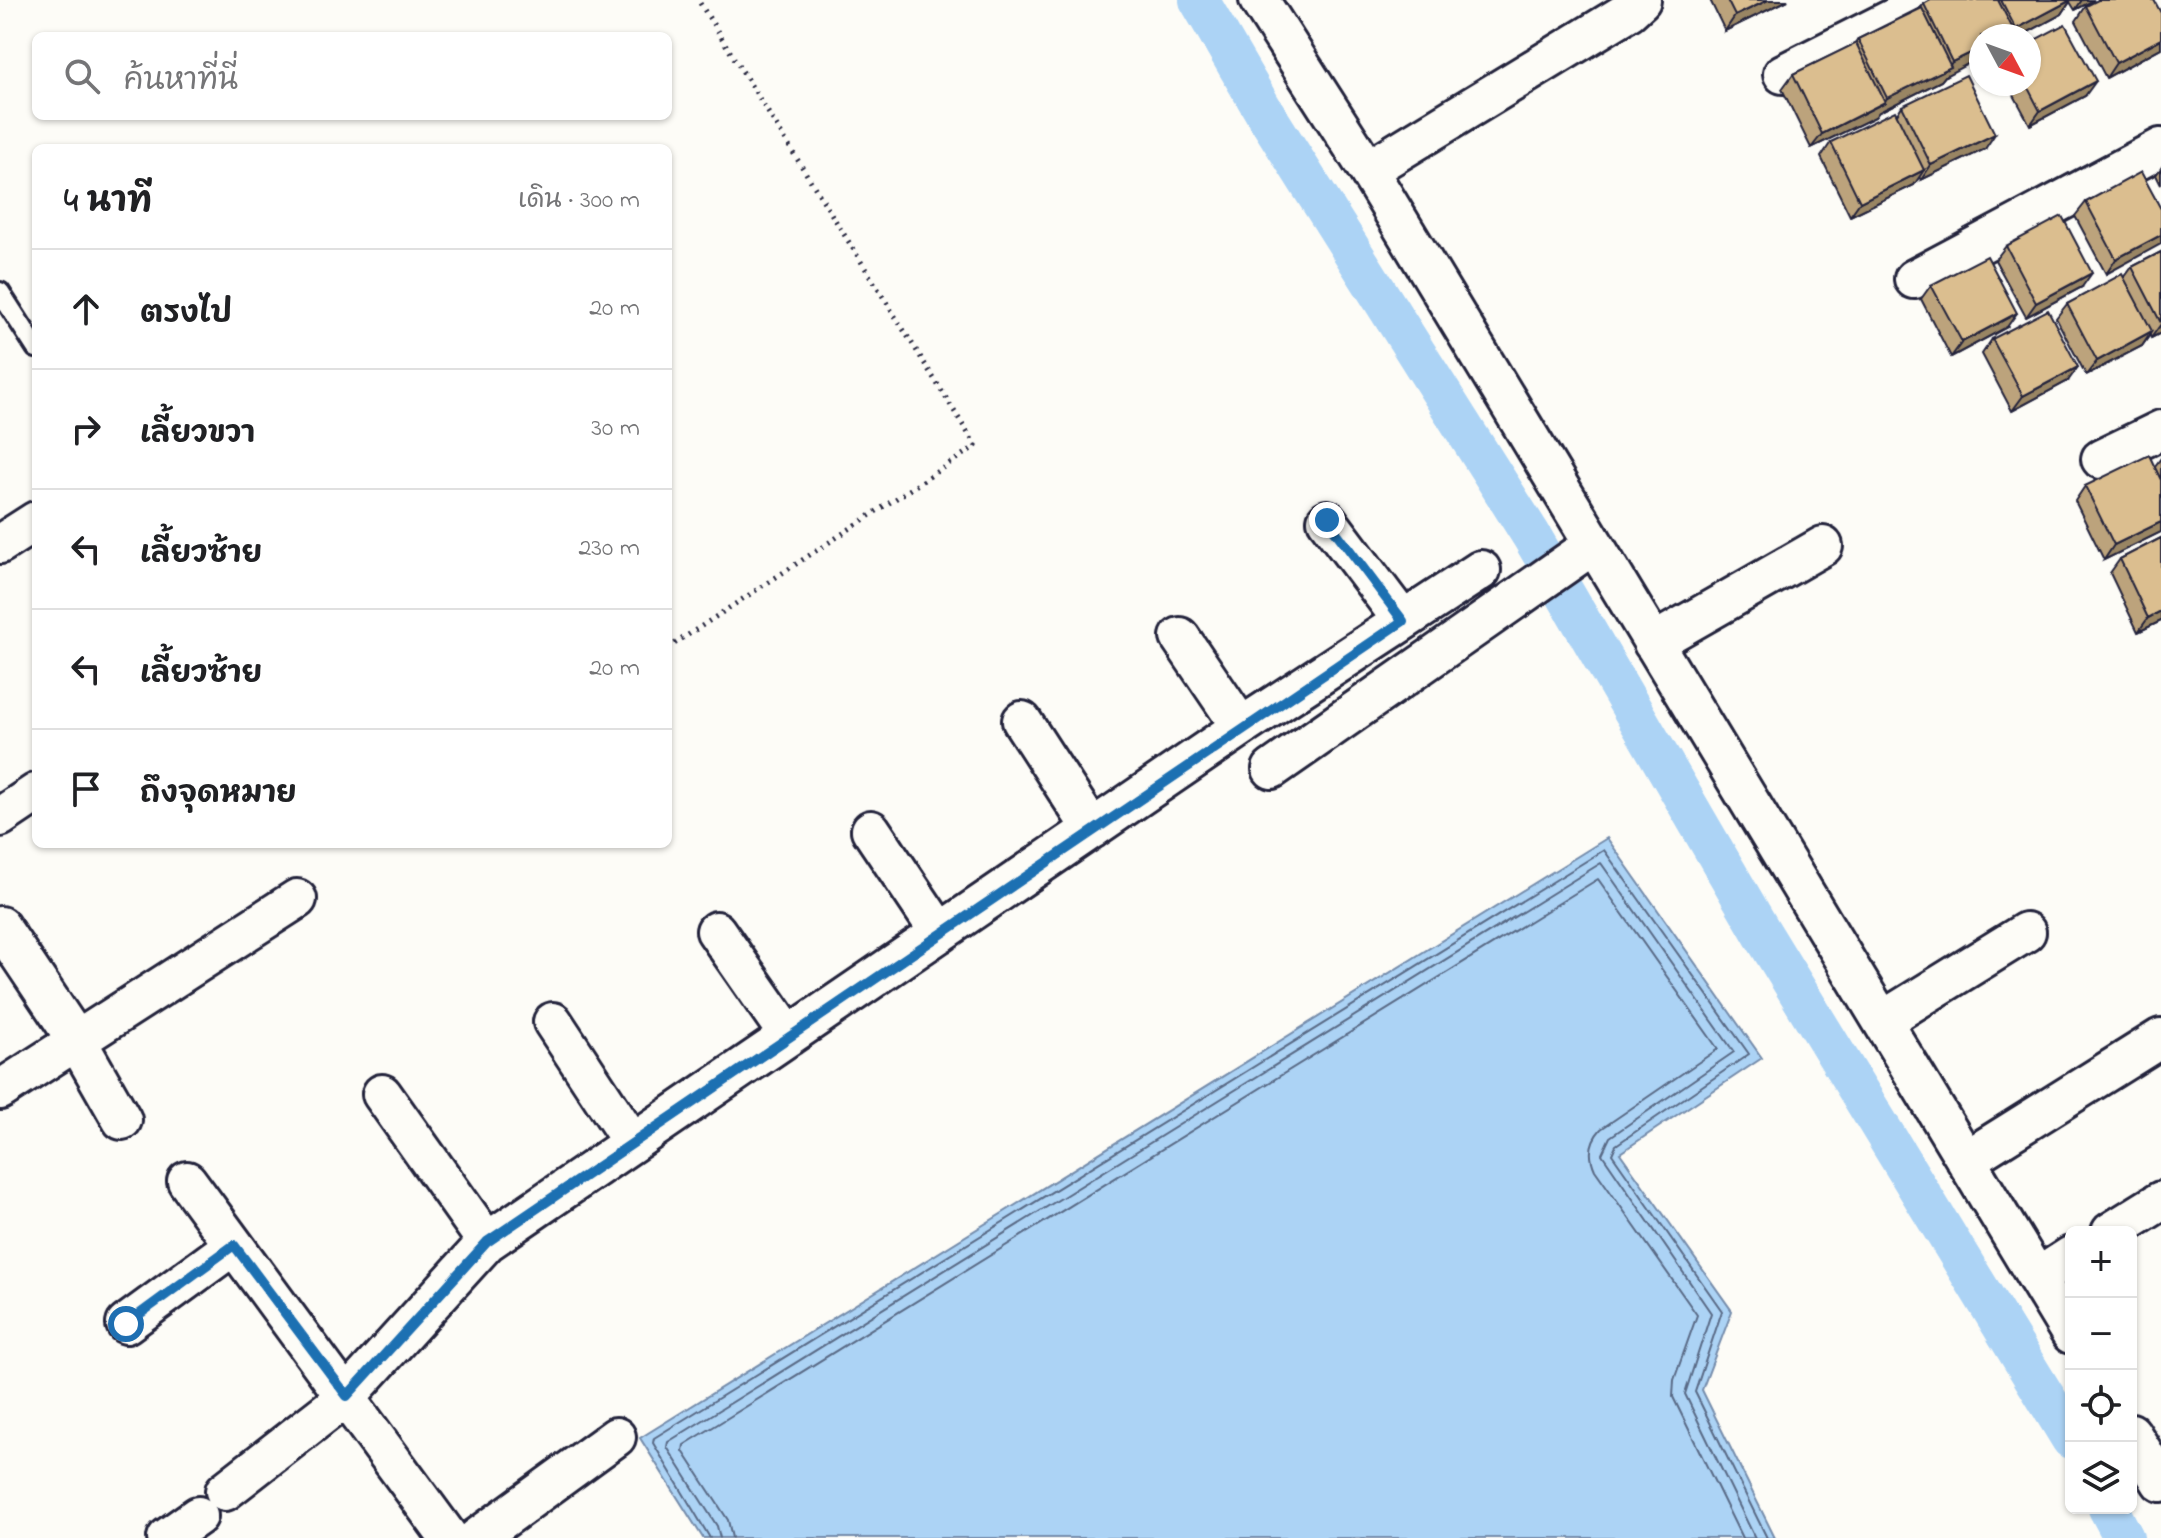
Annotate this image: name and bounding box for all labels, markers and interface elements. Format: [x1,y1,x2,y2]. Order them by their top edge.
north arrow [1969,24,2041,96]
search box [32,32,672,120]
icon: search [60,54,104,98]
text: ค้นหาที่นี่ [124,60,238,104]
text: 4 นาที [64,178,152,228]
text: เดิน · 300 m [518,182,640,220]
icon: ahead [64,287,108,331]
text: 20 m [589,290,640,328]
text: ตรงไป [140,293,232,337]
icon: right [64,407,108,451]
text: 30 m [591,410,640,448]
text: เลี้ยวขวา [140,413,255,457]
route end [1309,502,1345,538]
icon: left [64,527,108,571]
text: 230 m [578,530,640,568]
text: เลี้ยวซ้าย [140,533,262,577]
icon: left [64,647,108,691]
text: 20 m [589,650,640,688]
text: เลี้ยวซ้าย [140,653,262,697]
icon: arrive [64,767,108,811]
text: ถึงจุดหมาย [140,773,297,817]
map controls [2065,1226,2137,1514]
button: + [2065,1226,2137,1298]
button: − [2065,1298,2137,1370]
route start [108,1306,144,1342]
button: locate [2065,1370,2137,1442]
button: layers [2065,1442,2137,1514]

